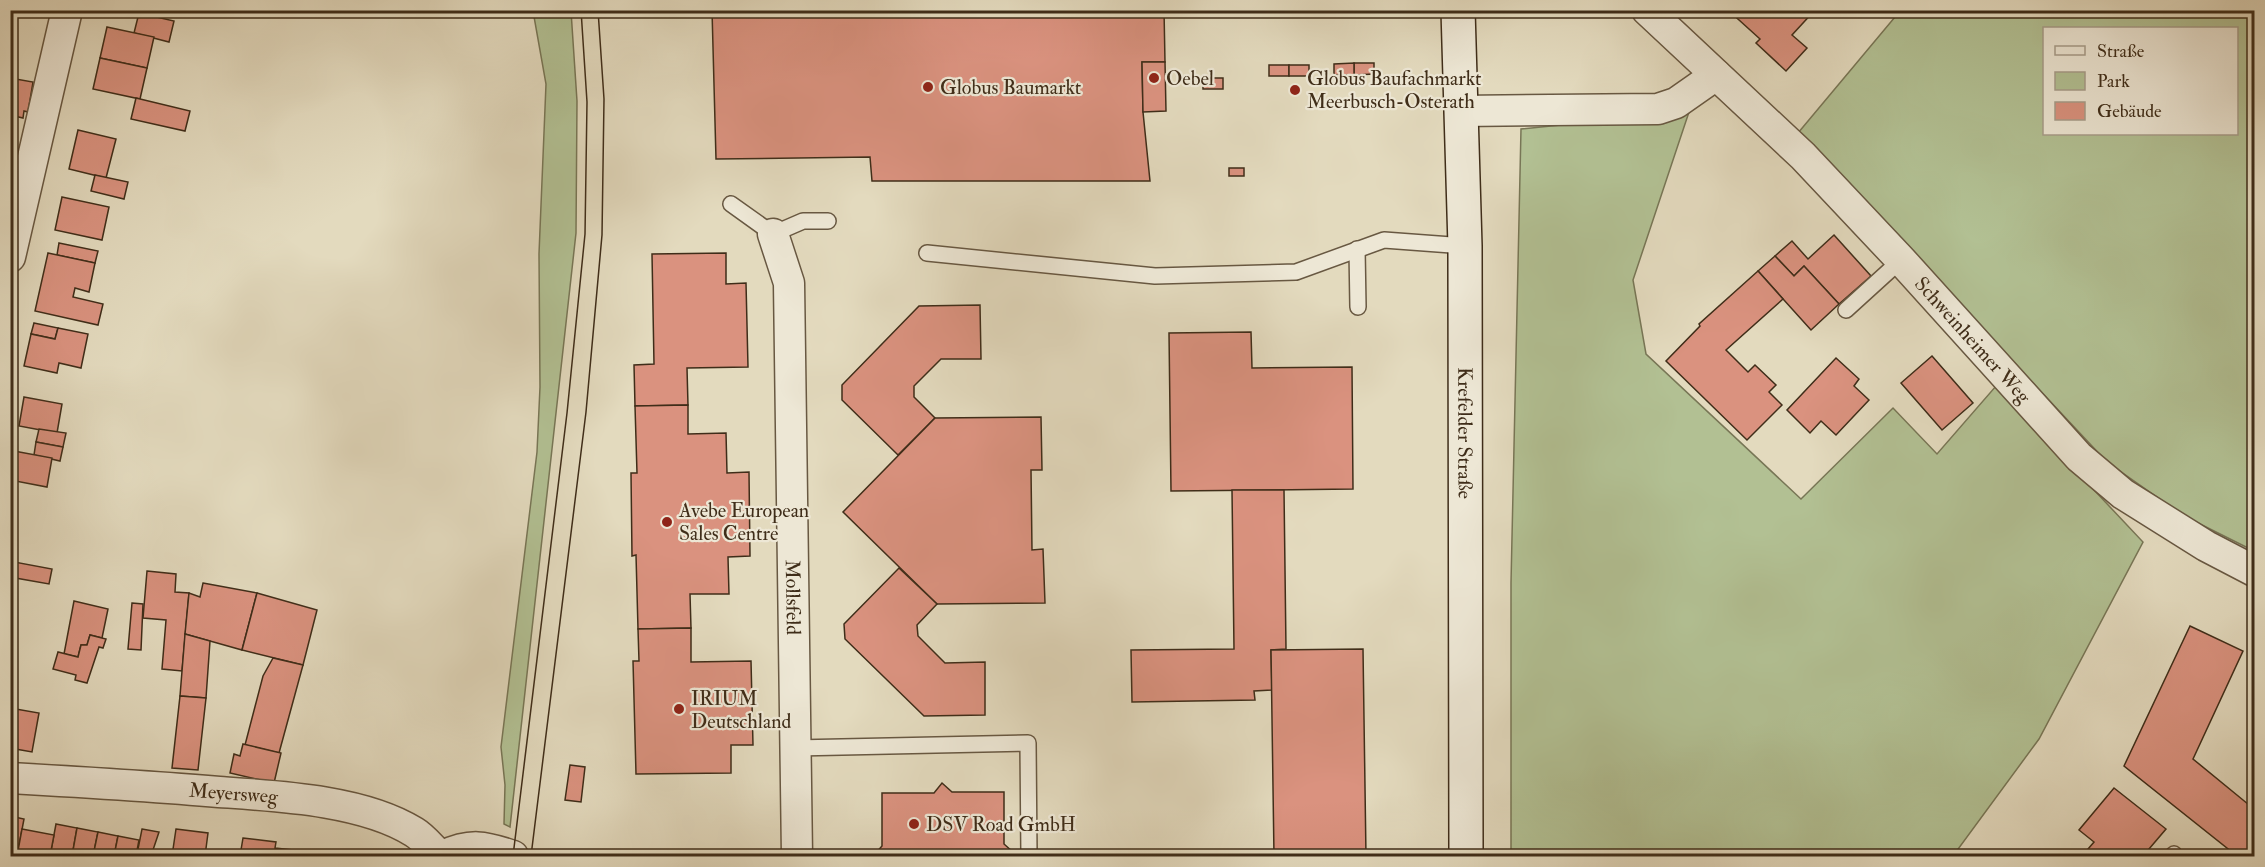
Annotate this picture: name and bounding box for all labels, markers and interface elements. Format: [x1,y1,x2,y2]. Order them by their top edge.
legend [2043,27,2238,135]
text: Straße [2097,40,2145,63]
place label: Oebel [1166,66,1214,91]
place label: Globus Baufachmarkt Meerbusch-Osterath [1307,66,1482,114]
text: Park [2097,70,2130,93]
marker: Oebel [1147,71,1161,85]
place label: Globus Baumarkt [940,75,1082,100]
marker: Globus Baumarkt [921,80,935,94]
marker: Globus Baufachmarkt Meerbusch-Osterath [1288,83,1302,97]
text: Gebäude [2097,100,2162,123]
street label: Schweinheimer Weg [1909,272,2037,409]
street label: Krefelder Straße [1452,367,1477,499]
place label: Avebe European Sales Centre [678,498,809,546]
marker: Avebe European Sales Centre [660,515,674,529]
street label: Mollsfeld [780,560,806,635]
place label: IRIUM Deutschland [691,686,791,734]
marker: IRIUM Deutschland [672,702,686,716]
street label: Meyersweg [188,778,280,809]
place label: DSV Road GmbH [926,812,1076,837]
marker: DSV Road GmbH [907,817,921,831]

